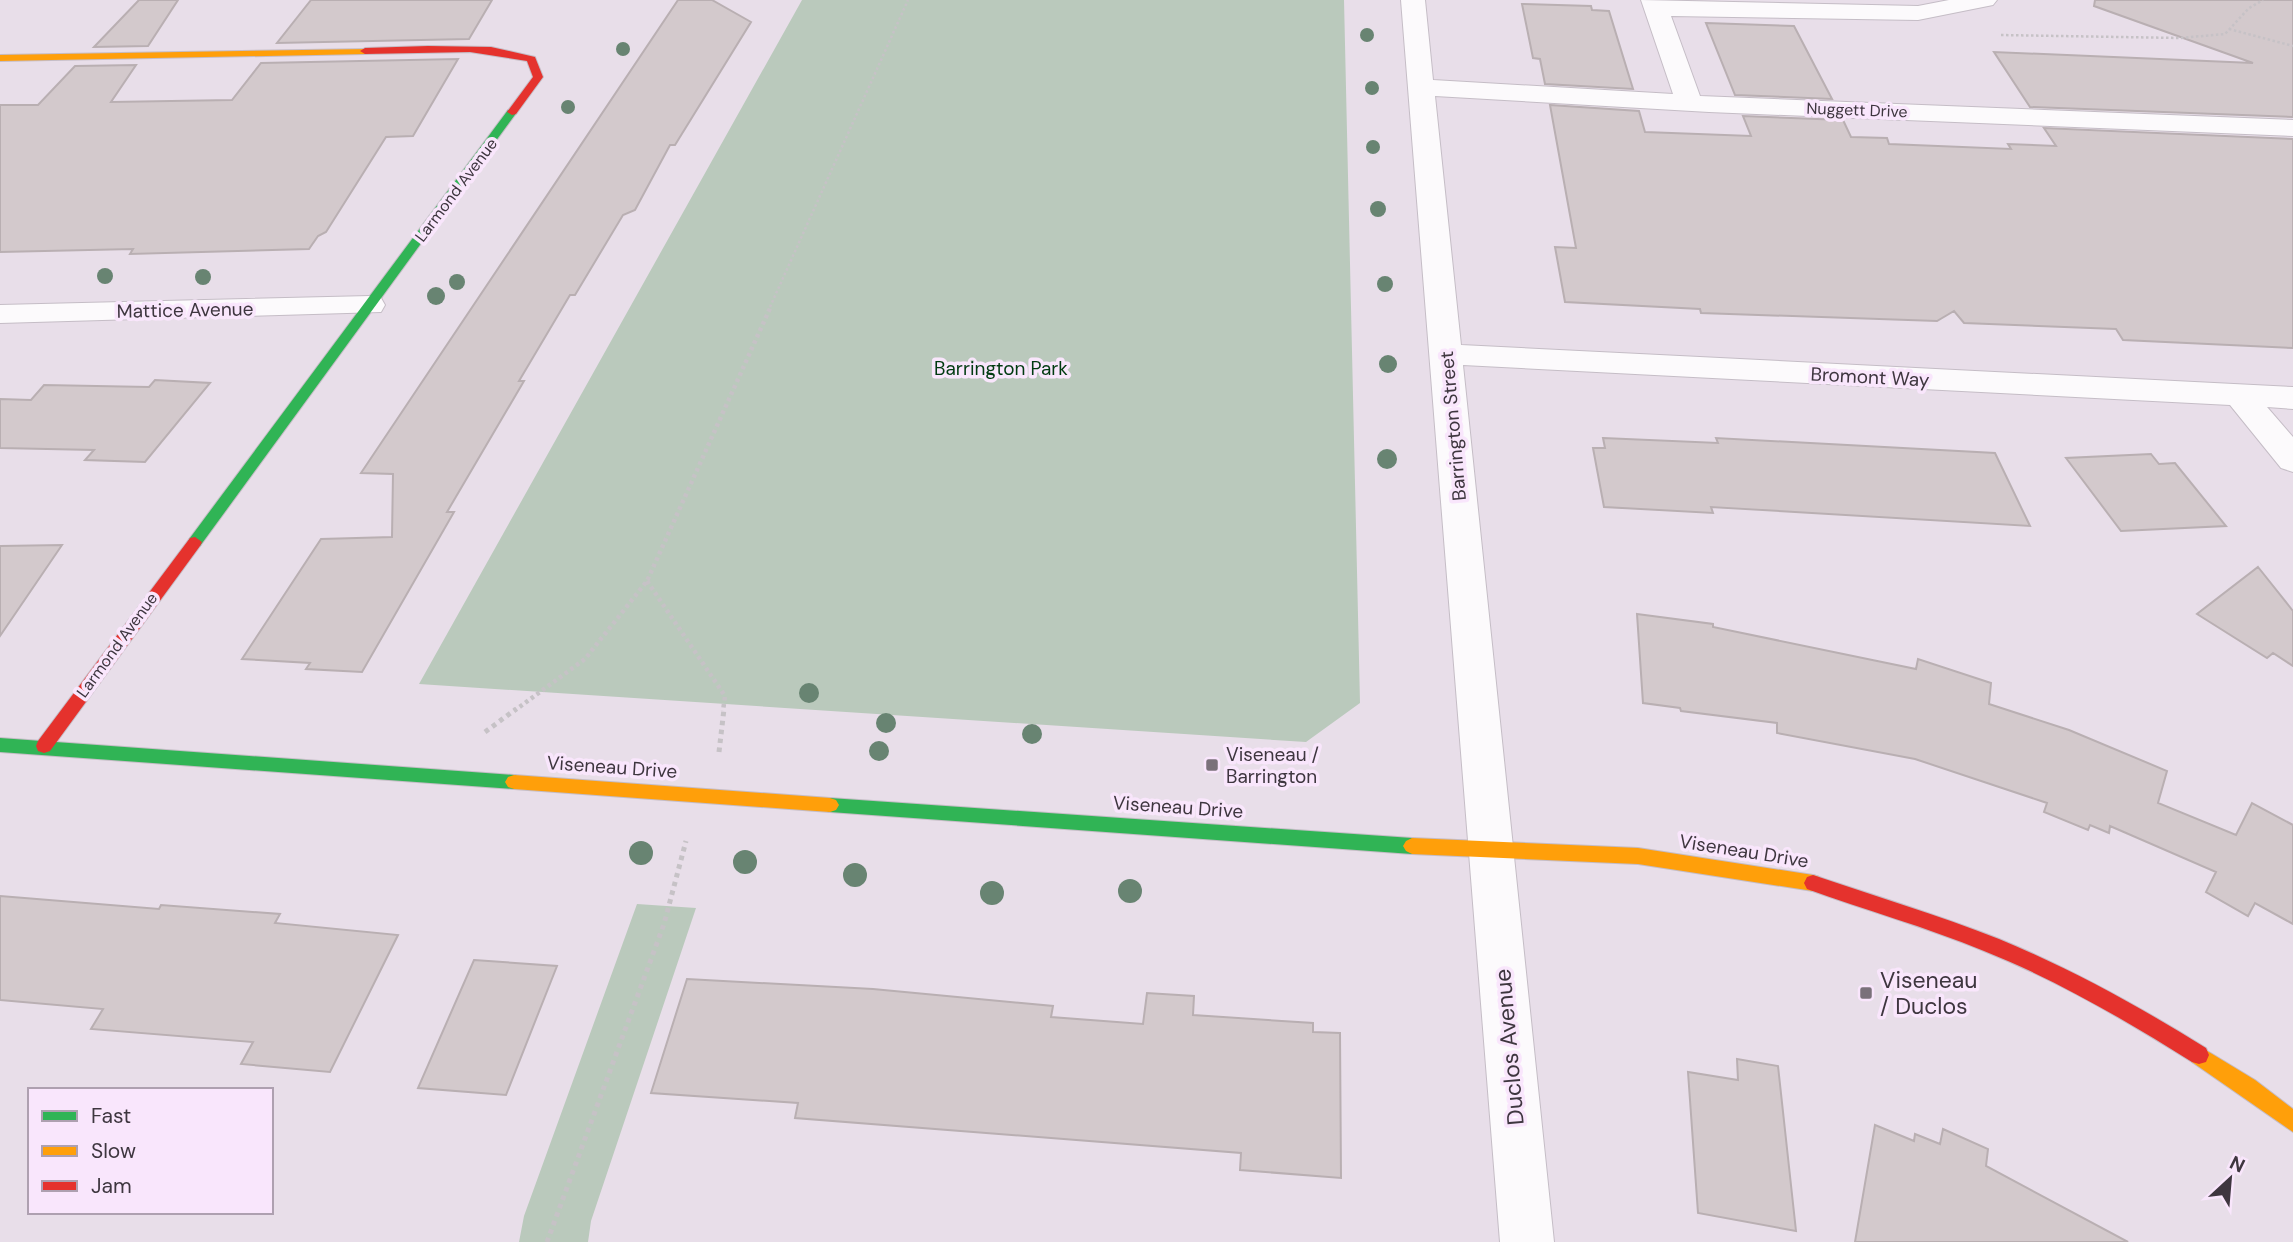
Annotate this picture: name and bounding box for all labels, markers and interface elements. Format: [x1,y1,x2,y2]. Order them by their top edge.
street label: Nuggett Drive [1806,98,1908,122]
street label: Larmond Avenue [410,134,502,246]
street label: Mattice Avenue [116,296,254,324]
street label: Barrington Street [1434,350,1472,502]
park label: Barrington Park [934,356,1068,381]
street label: Bromont Way [1810,361,1931,393]
street label: Larmond Avenue [72,588,162,702]
place label: Viseneau / Barrington [1226,742,1319,789]
street label: Viseneau Drive [546,750,678,784]
marker: Viseneau / Barrington [1204,757,1220,773]
street label: Viseneau Drive [1112,790,1244,824]
street label: Viseneau Drive [1678,828,1810,874]
place label: Viseneau / Duclos [1880,965,1977,1021]
street label: Duclos Avenue [1487,968,1531,1126]
marker: Viseneau / Duclos [1858,985,1874,1001]
legend [28,1088,273,1214]
text: Fast [91,1102,131,1130]
text: Slow [91,1137,136,1165]
north arrow [2195,1144,2265,1214]
text: N [2226,1150,2249,1178]
text: Jam [91,1172,132,1200]

